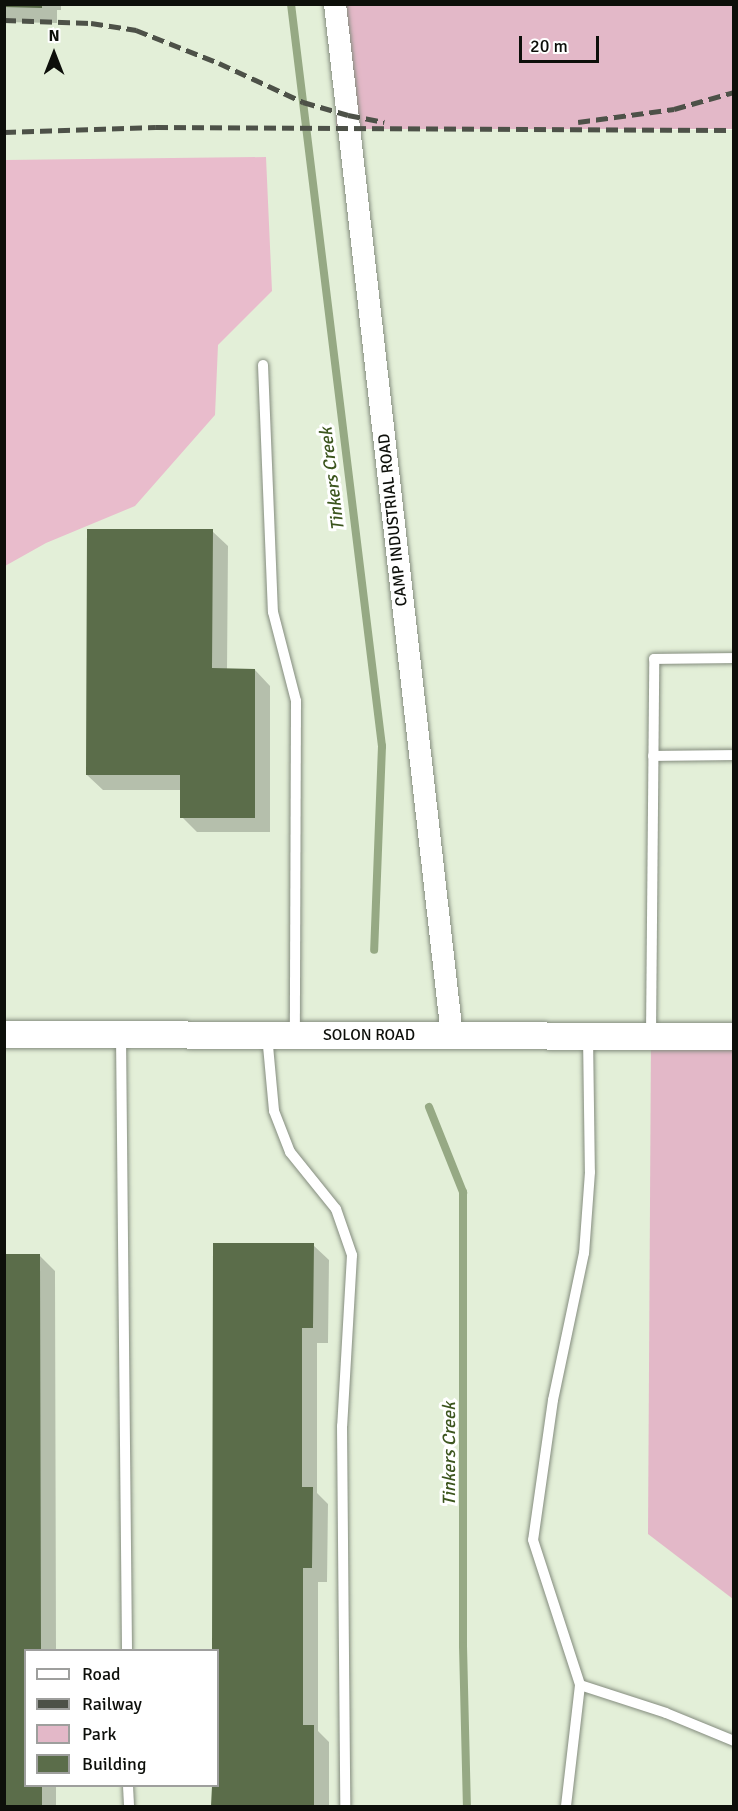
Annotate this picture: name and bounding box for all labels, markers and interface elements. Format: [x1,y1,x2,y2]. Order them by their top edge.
north arrow [24,24,84,84]
scale bar [522,24,602,62]
text: N [48,26,60,46]
text: 20 m [530,35,568,57]
water label: Tinkers Creek [315,426,349,532]
street label: CAMP INDUSTRIAL ROAD [374,433,412,607]
street label: SOLON ROAD [323,1025,415,1045]
water label: Tinkers Creek [438,1402,460,1506]
legend [24,1649,219,1787]
text: Road [82,1663,121,1685]
text: Railway [82,1693,142,1715]
text: Park [82,1723,117,1745]
text: Building [82,1753,146,1775]

